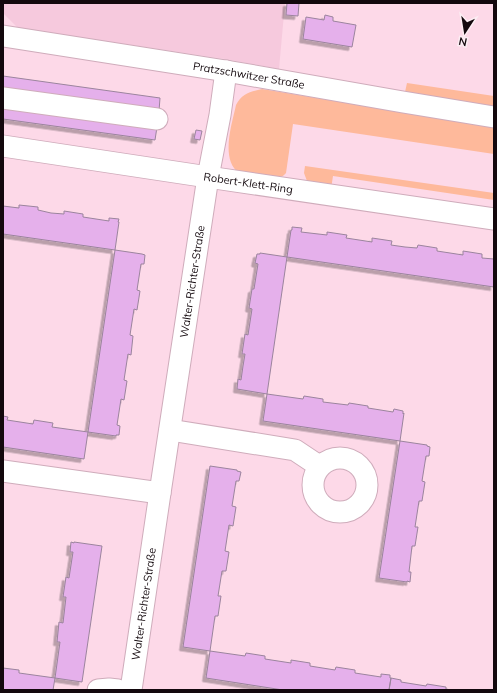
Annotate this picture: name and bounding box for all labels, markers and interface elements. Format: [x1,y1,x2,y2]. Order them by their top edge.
north arrow [445,12,485,52]
text: N [457,34,468,49]
street label: Pratzschwitzer Straße [192,59,306,92]
street label: Robert-Klett-Ring [203,169,294,196]
street label: Walter-Richter-Straße [177,224,208,339]
street label: Walter-Richter-Straße [128,547,159,661]

